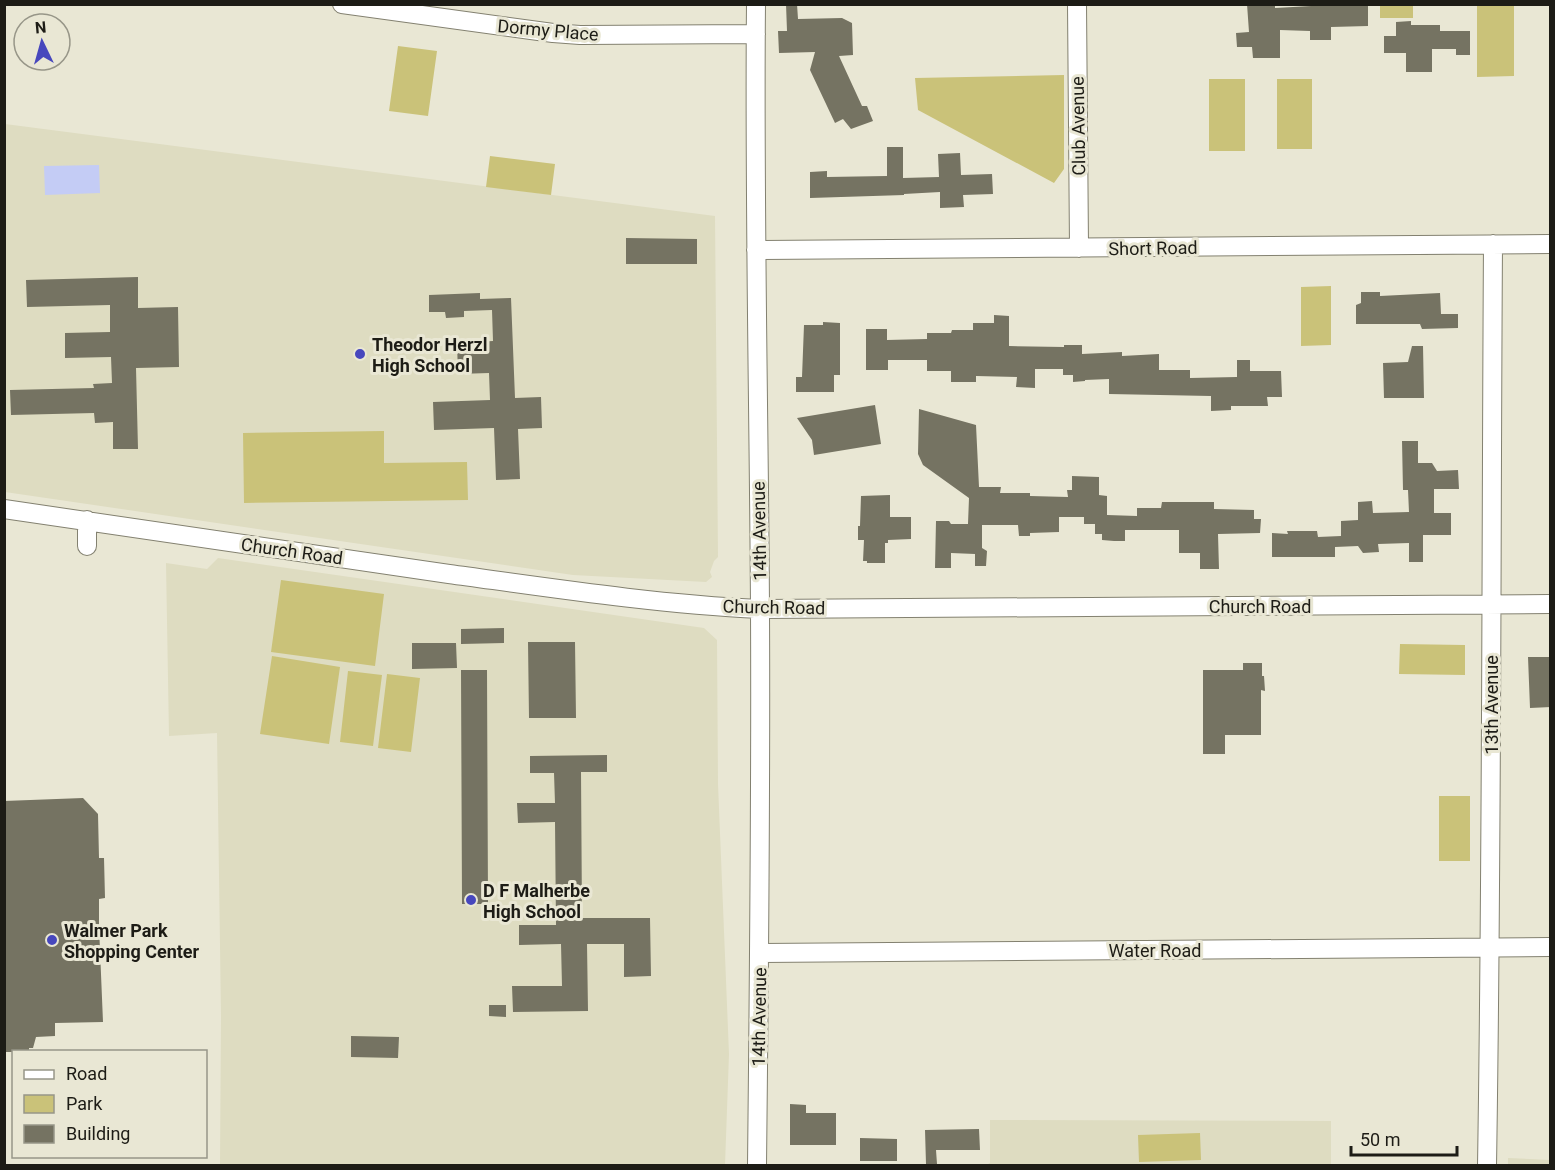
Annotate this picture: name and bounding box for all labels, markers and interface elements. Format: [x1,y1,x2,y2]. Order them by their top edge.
north arrow [12,12,72,72]
street label: Dormy Place [497,15,599,45]
text: N [34,18,47,38]
street label: Club Avenue [1067,76,1089,176]
street label: Short Road [1108,237,1198,259]
place label: Theodor Herzl High School [372,334,487,376]
marker: Theodor Herzl High School [353,347,367,361]
street label: 14th Avenue [748,481,770,581]
street label: Church Road [240,533,344,569]
street label: Church Road [723,596,825,618]
street label: Church Road [1209,596,1311,617]
street label: 13th Avenue [1481,655,1502,755]
place label: D F Malherbe High School [483,880,590,922]
marker: D F Malherbe High School [464,893,478,907]
place label: Walmer Park Shopping Center [64,920,200,962]
marker: Walmer Park Shopping Center [45,933,59,947]
street label: Water Road [1109,940,1201,961]
street label: 14th Avenue [748,967,770,1067]
legend [12,1050,207,1158]
text: Road [66,1063,107,1084]
text: Park [66,1093,103,1114]
scale bar [1351,1119,1458,1157]
text: Building [66,1123,130,1144]
text: 50 m [1360,1129,1400,1150]

